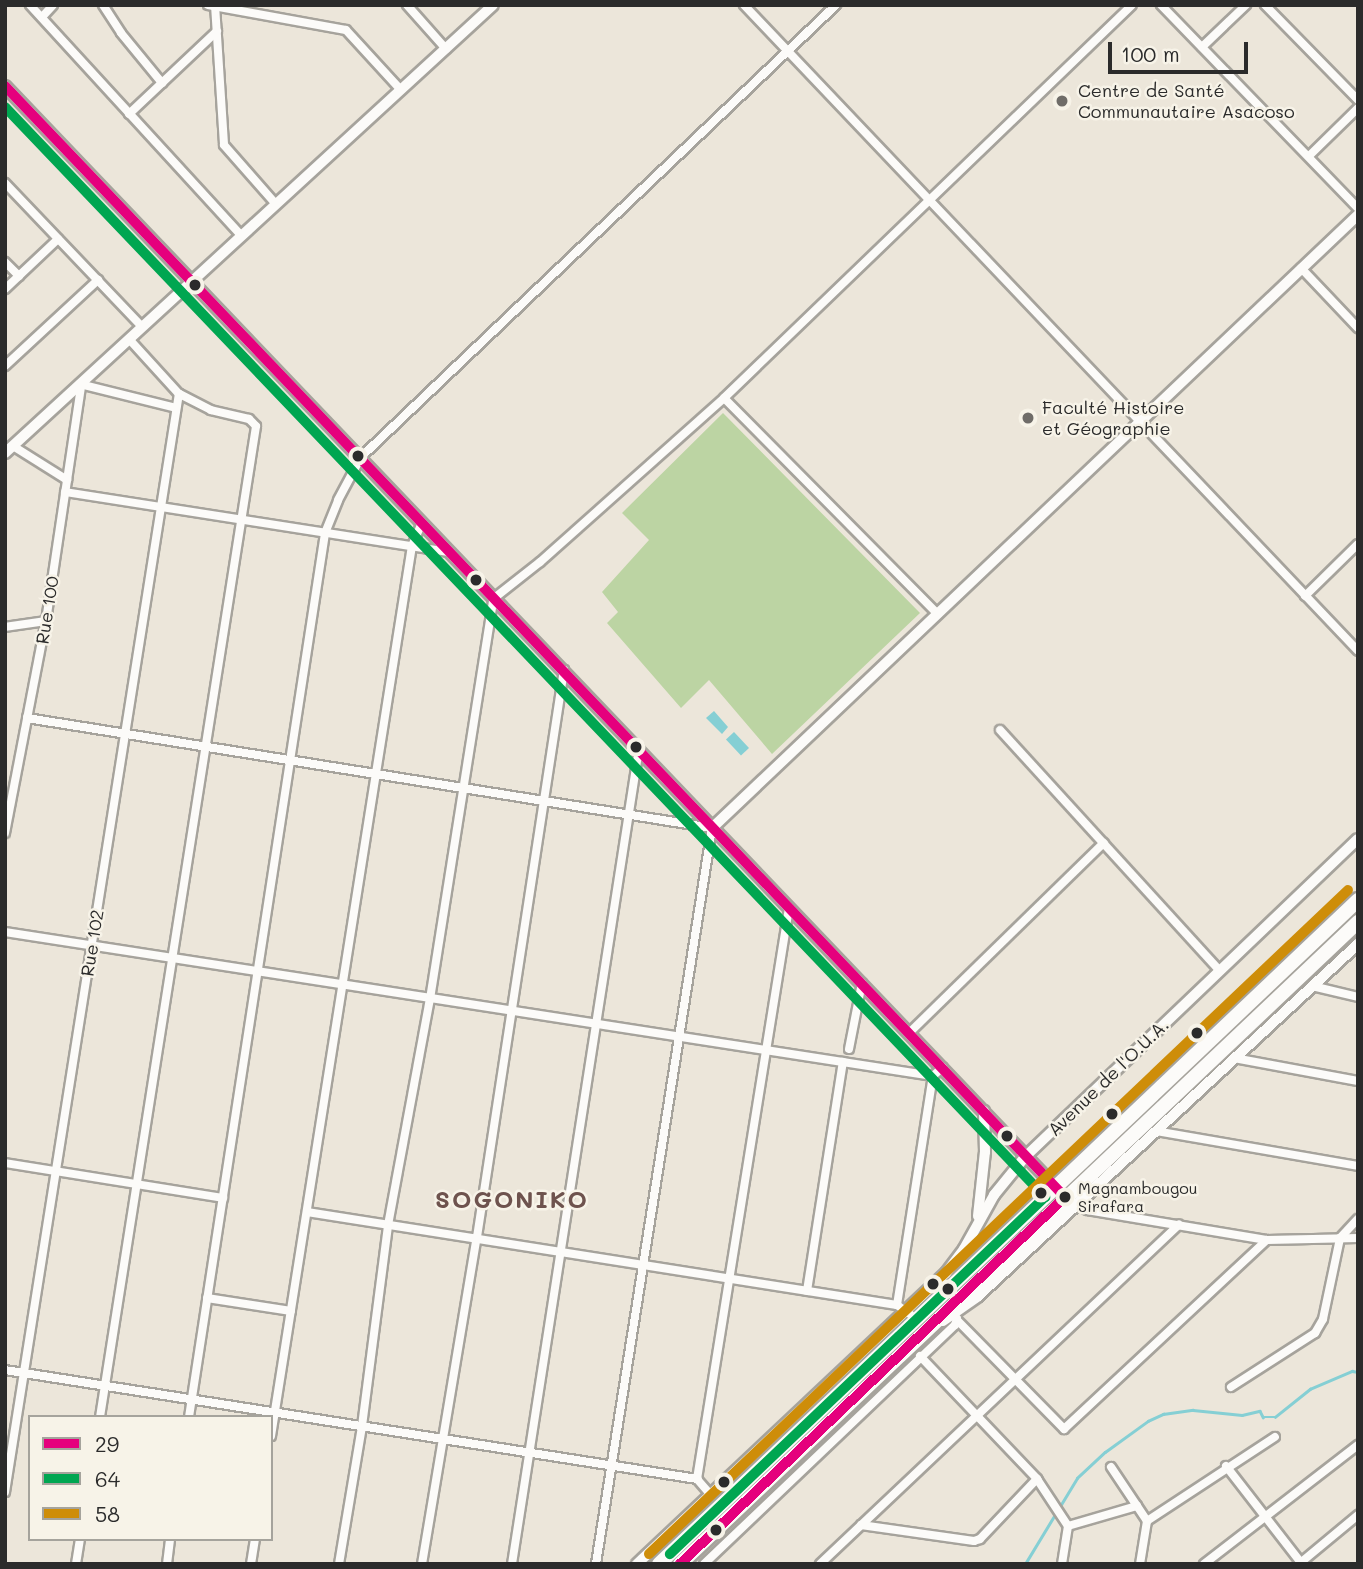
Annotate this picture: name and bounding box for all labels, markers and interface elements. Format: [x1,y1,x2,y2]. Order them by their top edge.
scale bar [1111,28,1251,72]
text: 100 m [1121,40,1180,67]
place label: Centre de Santé Communautaire Asacoso [1078,80,1295,122]
marker: Centre de Santé Communautaire Asacoso [1052,91,1072,111]
unlabelled marker [188,278,202,292]
place label: Faculté Histoire et Géographie [1042,397,1184,440]
marker: Faculté Histoire et Géographie [1020,410,1036,426]
unlabelled marker [351,449,365,463]
unlabelled marker [469,573,483,587]
street label: Rue 100 [31,574,63,646]
unlabelled marker [629,740,643,754]
street label: Rue 102 [76,908,108,978]
street label: Avenue de l'O.U.A. [1043,1014,1173,1140]
unlabelled marker [1190,1026,1204,1040]
unlabelled marker [1105,1107,1119,1121]
unlabelled marker [1000,1129,1014,1143]
place label: Magnambougou Sirafara [1078,1178,1198,1216]
district label: SOGONIKO [436,1185,588,1213]
unlabelled marker [1034,1186,1048,1200]
marker: Magnambougou Sirafara [1058,1190,1072,1204]
unlabelled marker [926,1277,940,1291]
unlabelled marker [941,1282,955,1296]
legend [28,1415,273,1541]
text: 29 [95,1430,119,1457]
text: 64 [95,1465,120,1492]
unlabelled marker [717,1475,731,1489]
text: 58 [95,1500,120,1527]
unlabelled marker [709,1523,723,1537]

